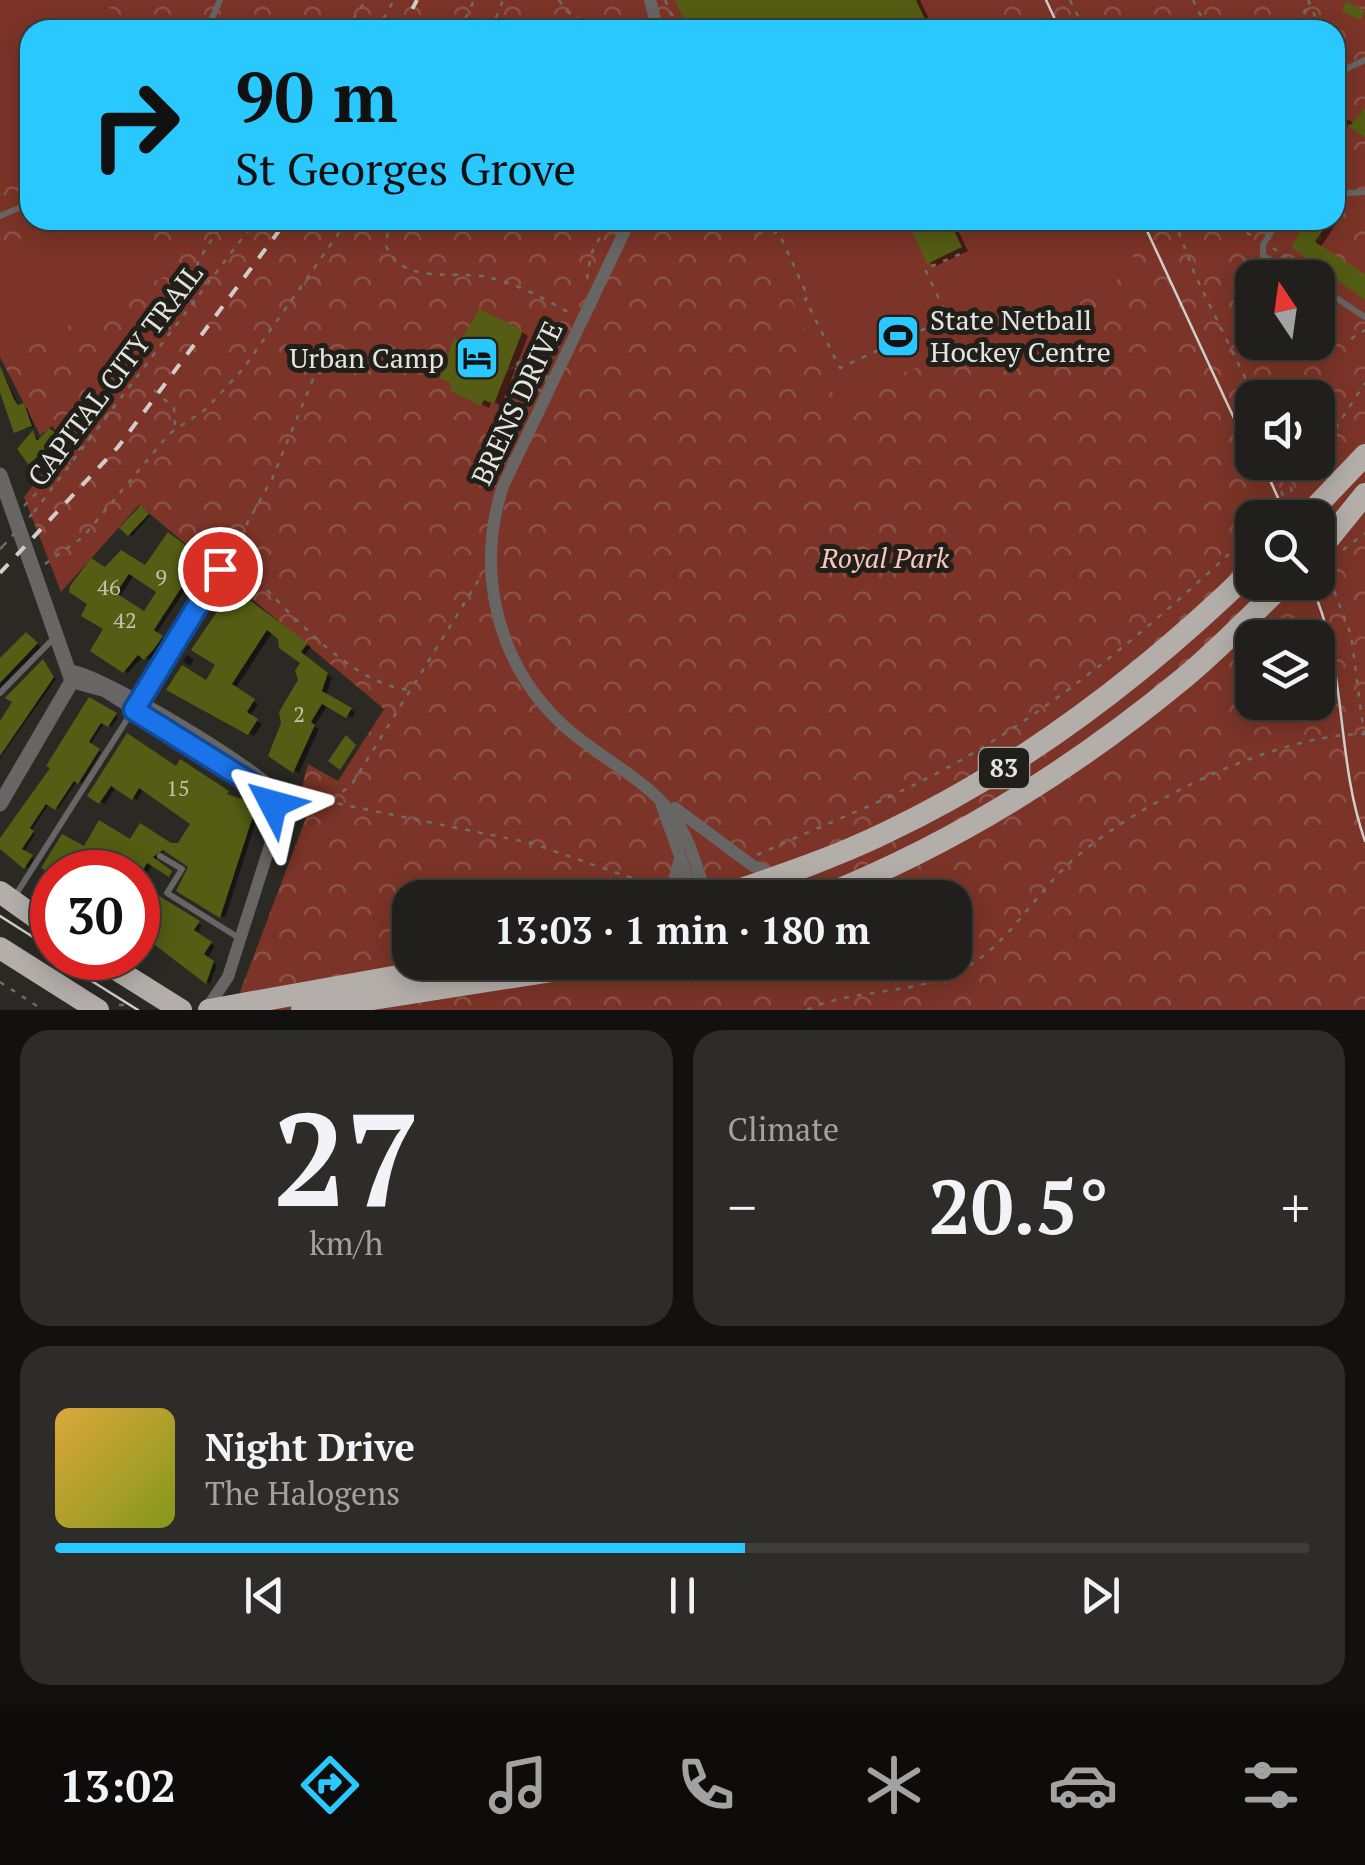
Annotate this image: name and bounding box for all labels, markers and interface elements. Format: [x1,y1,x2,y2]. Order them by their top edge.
text: 90 m [235,49,398,142]
icon: right [70,60,200,190]
text: St Georges Grove [235,138,576,198]
street label: CAPITAL CITY TRAIL [19,256,210,493]
north arrow [1235,260,1335,360]
map controls [1235,260,1335,720]
place label: State Netball Hockey Centre [930,301,1111,370]
sports icon: State Netball Hockey Centre [875,313,921,359]
street label: BRENS DRIVE [462,315,571,491]
hotel icon: Urban Camp [454,335,500,381]
place label: Urban Camp [289,339,444,376]
button: sound [1235,380,1335,480]
button: search [1235,500,1335,600]
pin [178,527,263,612]
park label: Royal Park [820,539,950,576]
icon: arrive [193,542,248,597]
house number: 9 [155,562,167,591]
house number: 46 [97,572,121,601]
house number: 42 [113,605,137,634]
button: layers [1235,620,1335,720]
house number: 2 [293,699,305,728]
road number: 83 [979,748,1029,788]
position arrow [221,752,325,856]
house number: 15 [166,773,190,802]
speed limit sign: 30 [30,850,160,980]
text: 13:03 · 1 min · 180 m [494,905,870,955]
text: 27 [273,1071,420,1243]
text: Climate [728,1108,839,1150]
text: 20.5° [929,1156,1109,1255]
text: − [728,1170,757,1243]
text: + [1281,1170,1310,1243]
text: km/h [309,1222,383,1264]
text: Night Drive [205,1422,415,1472]
text: The Halogens [205,1472,400,1514]
icon: previous [237,1568,292,1623]
icon: pause [655,1568,710,1623]
icon: next [1073,1568,1128,1623]
icon: directions [295,1750,365,1820]
icon: music [483,1750,553,1820]
icon: phone [671,1750,741,1820]
icon: climate [859,1750,929,1820]
icon: car [1048,1750,1118,1820]
icon: filters [1236,1750,1306,1820]
text: 13:02 [59,1755,176,1815]

